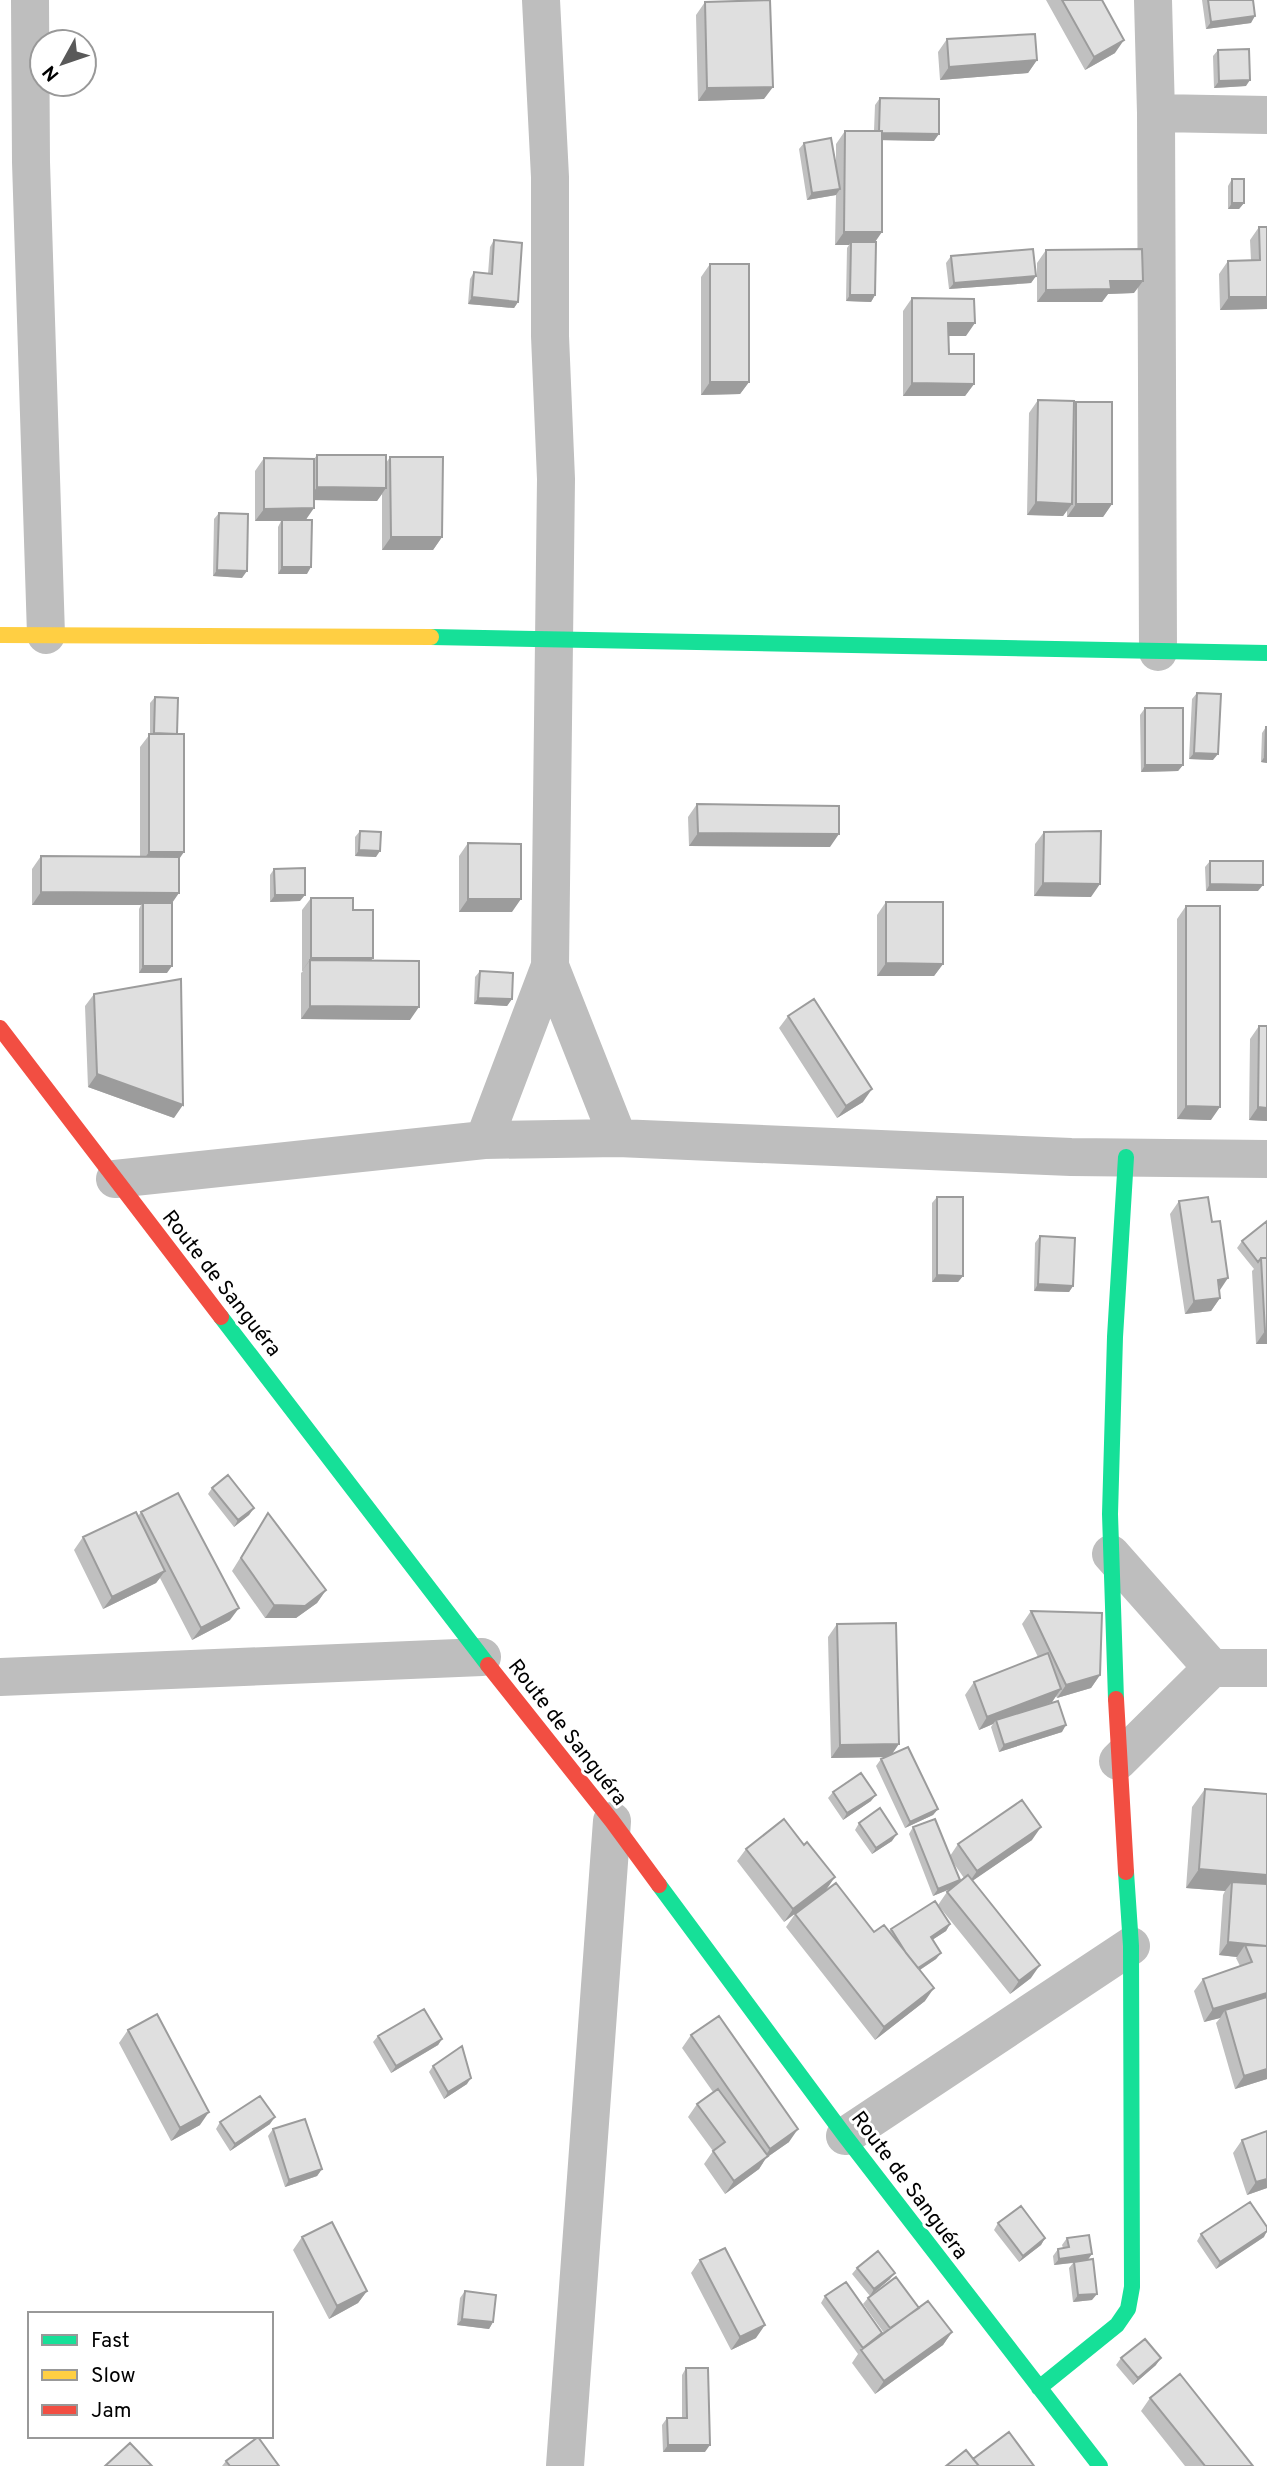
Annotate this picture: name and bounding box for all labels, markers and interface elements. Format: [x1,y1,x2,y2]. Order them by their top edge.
north arrow [28,28,98,98]
text: N [38,60,65,86]
street label: Route de Sanguéra [155,1205,286,1363]
street label: Route de Sanguéra [501,1654,632,1812]
street label: Route de Sanguéra [844,2106,973,2265]
legend [28,2312,273,2438]
text: Fast [91,2328,130,2355]
text: Slow [91,2363,136,2390]
text: Jam [91,2398,132,2425]

